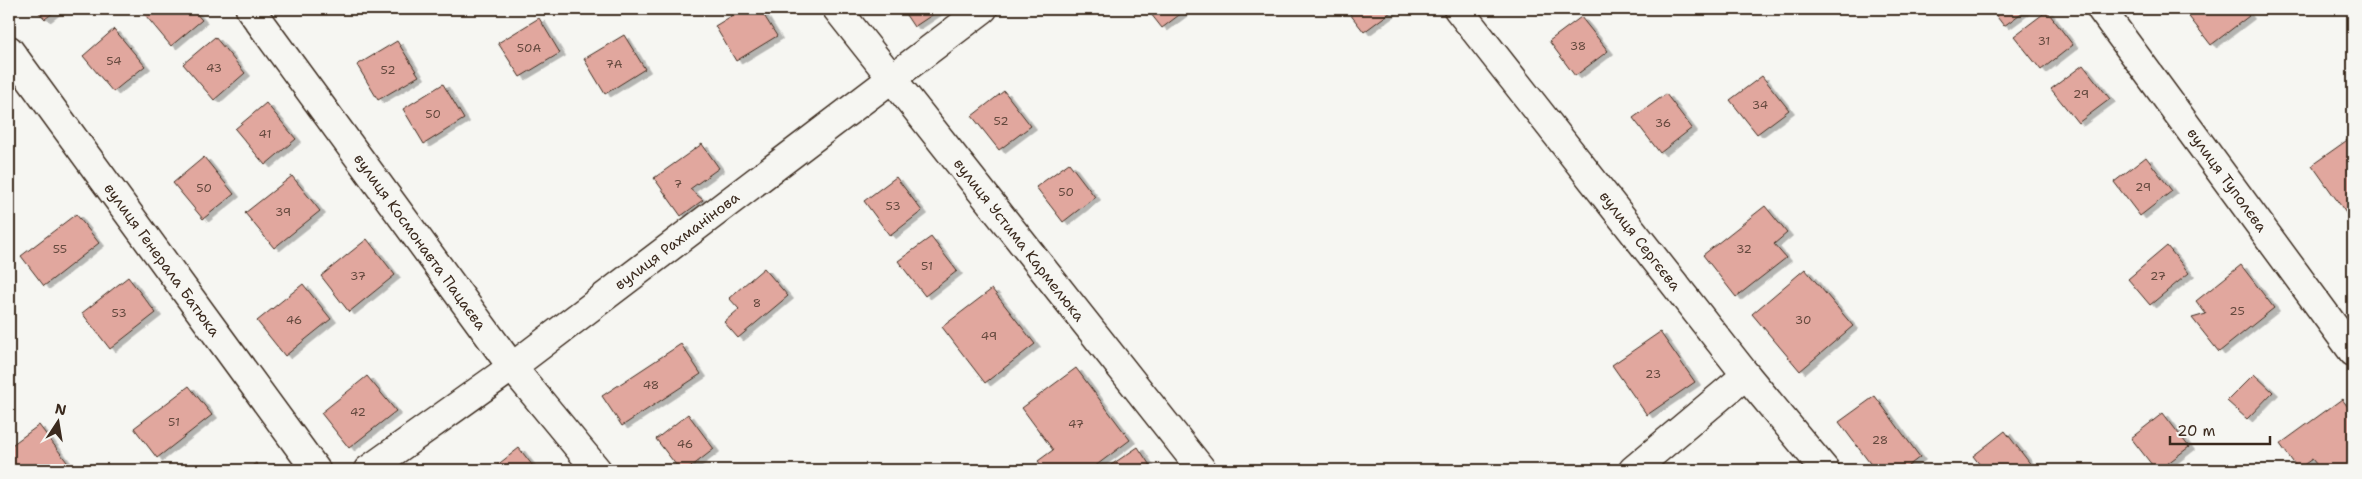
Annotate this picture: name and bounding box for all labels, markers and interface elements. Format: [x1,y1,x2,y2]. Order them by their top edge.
house number: 31 [2038,33,2050,49]
house number: 38 [1570,38,1586,54]
house number: 50А [517,40,541,56]
house number: 54 [106,53,122,69]
house number: 7А [605,56,623,72]
house number: 43 [206,60,222,76]
house number: 52 [380,62,396,78]
house number: 29 [2073,86,2089,102]
house number: 34 [1752,97,1768,113]
house number: 50 [425,106,441,122]
house number: 52 [993,113,1009,129]
house number: 36 [1655,115,1671,131]
street label: вулиця Туполєва [2182,124,2272,237]
house number: 41 [259,126,271,142]
street label: вулиця Космонавта Пацаєва [349,150,491,335]
street label: вулиця Устима Кармелюка [949,154,1089,326]
house number: 7 [674,176,682,192]
street label: вулиця Генерала Батюка [99,179,225,341]
house number: 29 [2135,179,2151,195]
house number: 50 [196,180,212,196]
house number: 50 [1058,184,1074,200]
street label: вулиця Рахманінова [611,187,744,295]
street label: вулиця Сергєєва [1595,187,1686,295]
house number: 53 [885,198,901,214]
house number: 39 [275,204,291,220]
house number: 55 [53,241,67,257]
house number: 32 [1736,241,1752,257]
house number: 51 [921,258,933,274]
house number: 37 [350,268,366,284]
house number: 27 [2150,268,2166,284]
house number: 8 [753,295,761,311]
house number: 25 [2229,303,2245,319]
house number: 53 [111,305,127,321]
house number: 46 [286,312,302,328]
house number: 30 [1795,312,1811,328]
house number: 49 [981,328,997,344]
house number: 23 [1645,366,1661,382]
house number: 48 [643,377,659,393]
north arrow [32,396,82,446]
text: N [53,399,68,419]
house number: 42 [350,404,366,420]
house number: 51 [168,414,180,430]
scale bar [2170,414,2270,446]
house number: 47 [1068,416,1084,432]
text: 20 m [2177,421,2216,441]
house number: 28 [1872,432,1888,448]
house number: 46 [677,436,693,452]

